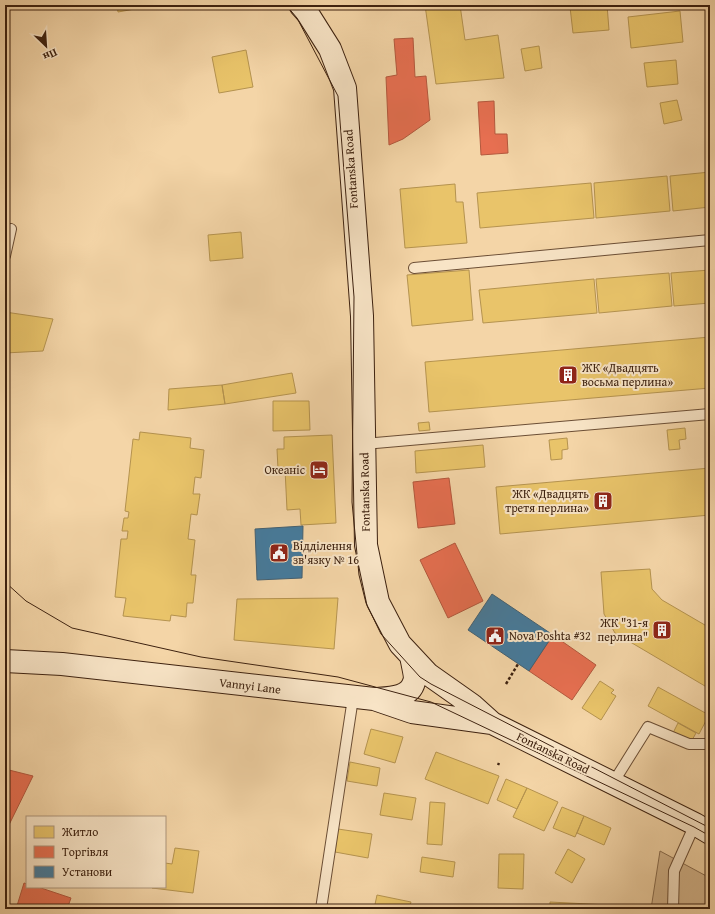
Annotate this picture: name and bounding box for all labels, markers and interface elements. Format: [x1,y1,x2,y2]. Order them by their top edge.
north arrow [26,26,66,66]
text: Пн [40,45,60,65]
street label: Fontanska Road [339,128,362,209]
place label: ЖК «Двадцять восьма перлина» [581,359,673,390]
building icon: ЖК «Двадцять восьма перлина» [557,364,579,386]
street label: Fontanska Road [355,452,374,532]
hotel icon: Океаніс [308,459,330,481]
place label: Океаніс [264,461,306,478]
place label: ЖК «Двадцять третя перлина» [505,485,589,516]
building icon: ЖК «Двадцять третя перлина» [592,490,614,512]
place label: Відділення зв'язку № 16 [293,537,359,568]
public building icon: Відділення зв'язку № 16 [268,542,290,564]
place label: ЖК "31-я перлина" [597,614,648,645]
building icon: ЖК "31-я перлина" [651,619,673,641]
public building icon: Nova Poshta #32 [484,625,506,647]
place label: Nova Poshta #32 [509,627,591,644]
street label: Vannyi Lane [218,673,282,698]
street label: Fontanska Road [514,728,593,778]
legend [26,816,166,888]
text: Житло [61,823,98,840]
text: Торгівля [62,843,108,860]
text: Установи [62,863,112,880]

